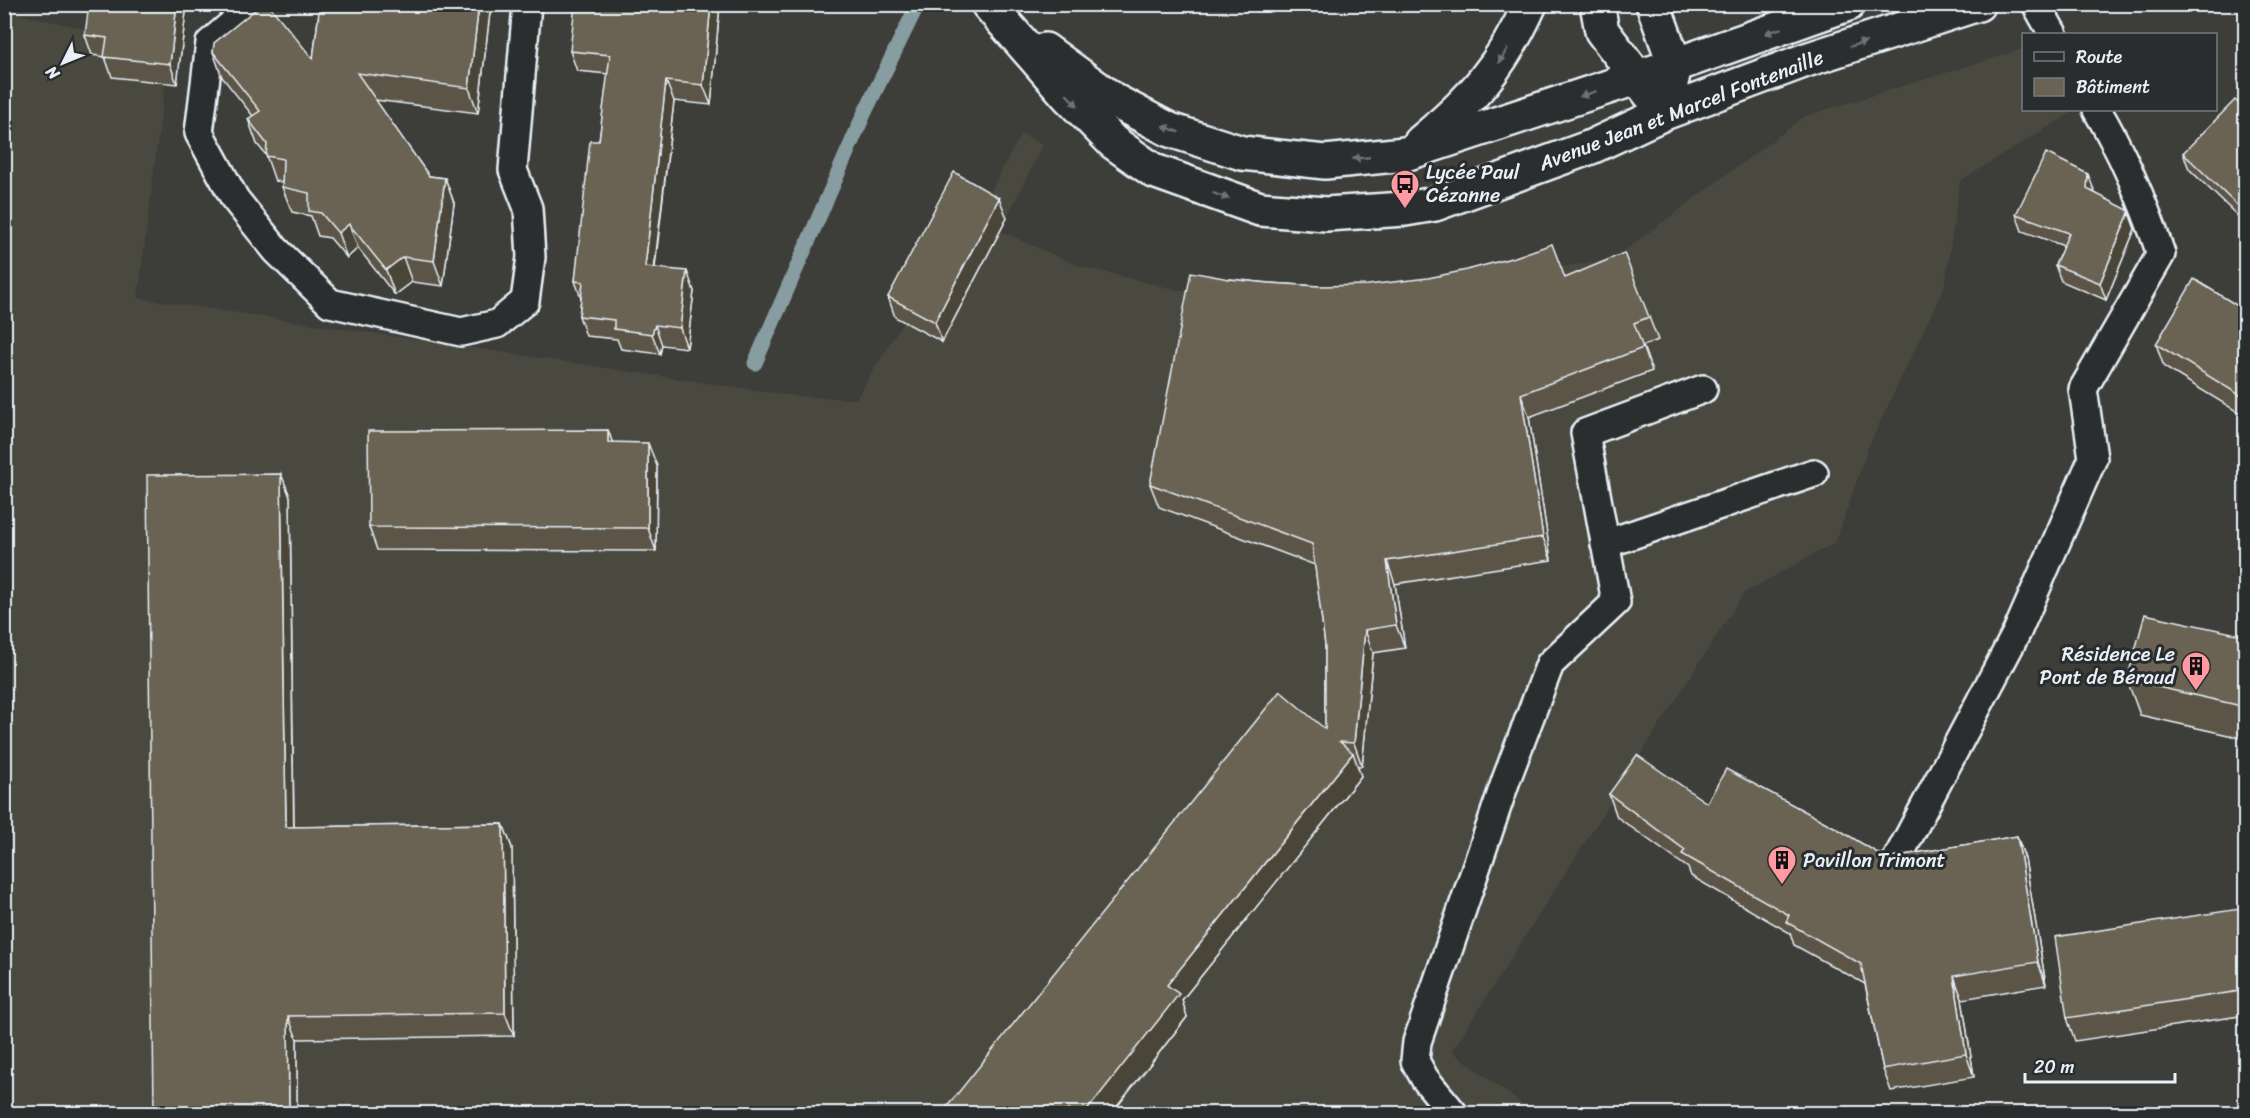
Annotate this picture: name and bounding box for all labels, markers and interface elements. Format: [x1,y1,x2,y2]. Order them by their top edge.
one-way arrow [1764,26,1782,36]
north arrow [33,33,93,93]
legend [2022,33,2217,111]
one-way arrow [1849,39,1867,48]
street label: Avenue Jean et Marcel Fontenaille [1533,40,1829,181]
text: Route [2076,41,2123,73]
one-way arrow [1497,48,1508,64]
text: N [37,58,67,88]
text: Bâtiment [2076,71,2150,103]
one-way arrow [1579,90,1597,99]
one-way arrow [1064,92,1078,106]
one-way arrow [1162,124,1180,133]
one-way arrow [1352,153,1371,163]
place label: Lycée Paul Cézanne [1426,155,1521,213]
bus stop icon: Lycée Paul Cézanne [1389,168,1421,210]
one-way arrow [1212,191,1230,201]
place label: Résidence Le Pont de Béraud [2040,637,2176,695]
building icon: Résidence Le Pont de Béraud [2180,650,2212,692]
place label: Pavillon Trimont [1803,843,1946,878]
building icon: Pavillon Trimont [1766,844,1798,886]
scale bar [2025,1046,2175,1084]
text: 20 m [2034,1051,2074,1083]

